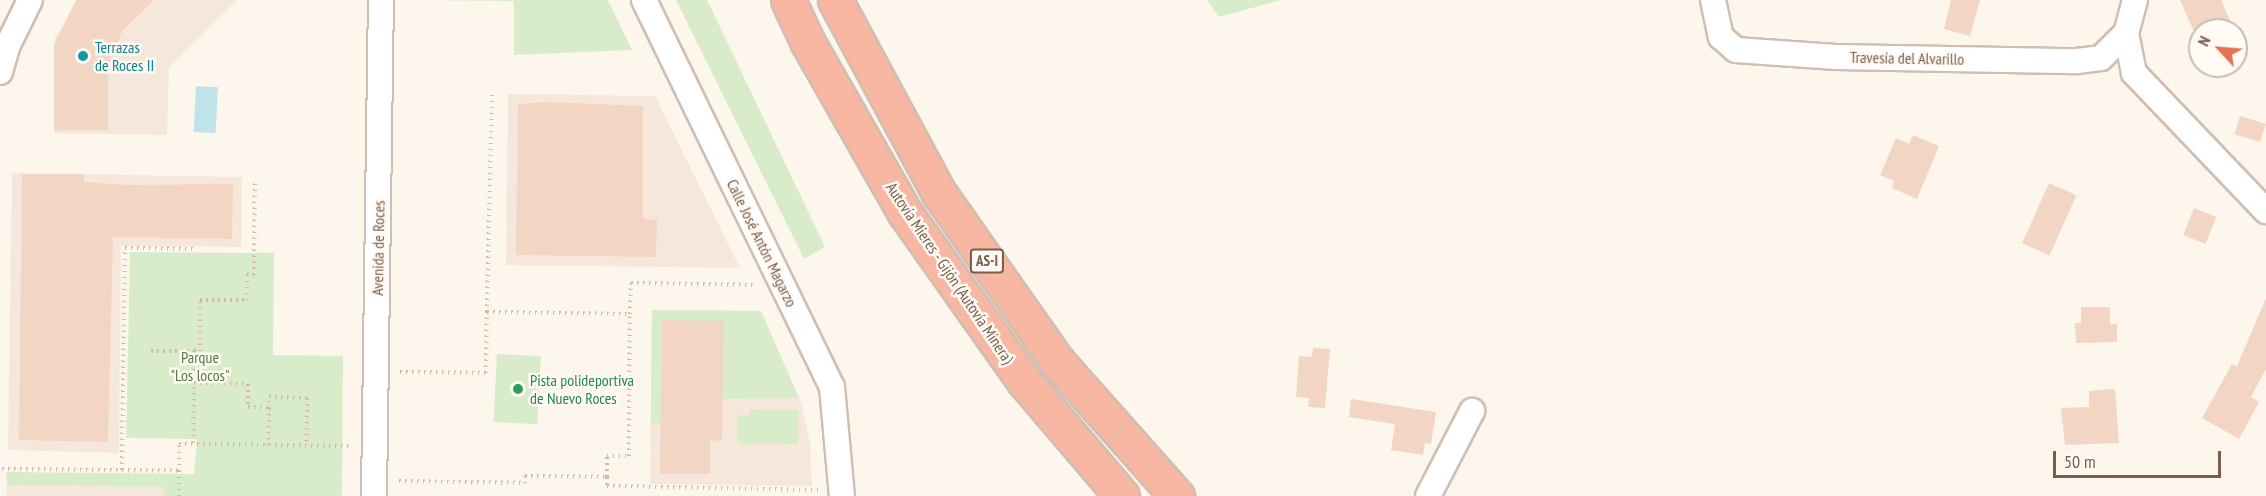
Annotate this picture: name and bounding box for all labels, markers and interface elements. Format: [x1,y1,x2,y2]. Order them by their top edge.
north arrow [2188,18,2248,78]
text: N [2193,33,2214,49]
place label: Terrazas de Roces II [95,37,154,75]
street label: Travesía del Alvarillo [1849,47,1965,69]
marker: Terrazas de Roces II [76,49,90,63]
street label: Calle José Antón Magarzo [723,176,801,310]
street label: Autovía Mieres - Gijón (Autovía Minera) [882,178,1018,368]
street label: Avenida de Roces [368,200,388,296]
road number: AS-I [969,249,1005,273]
park label: Parque "Los locos" [170,347,230,385]
place label: Pista polideportiva de Nuevo Roces [530,370,634,408]
marker: Pista polideportiva de Nuevo Roces [511,382,525,396]
scale bar [2056,439,2224,477]
text: 50 m [2064,450,2096,473]

